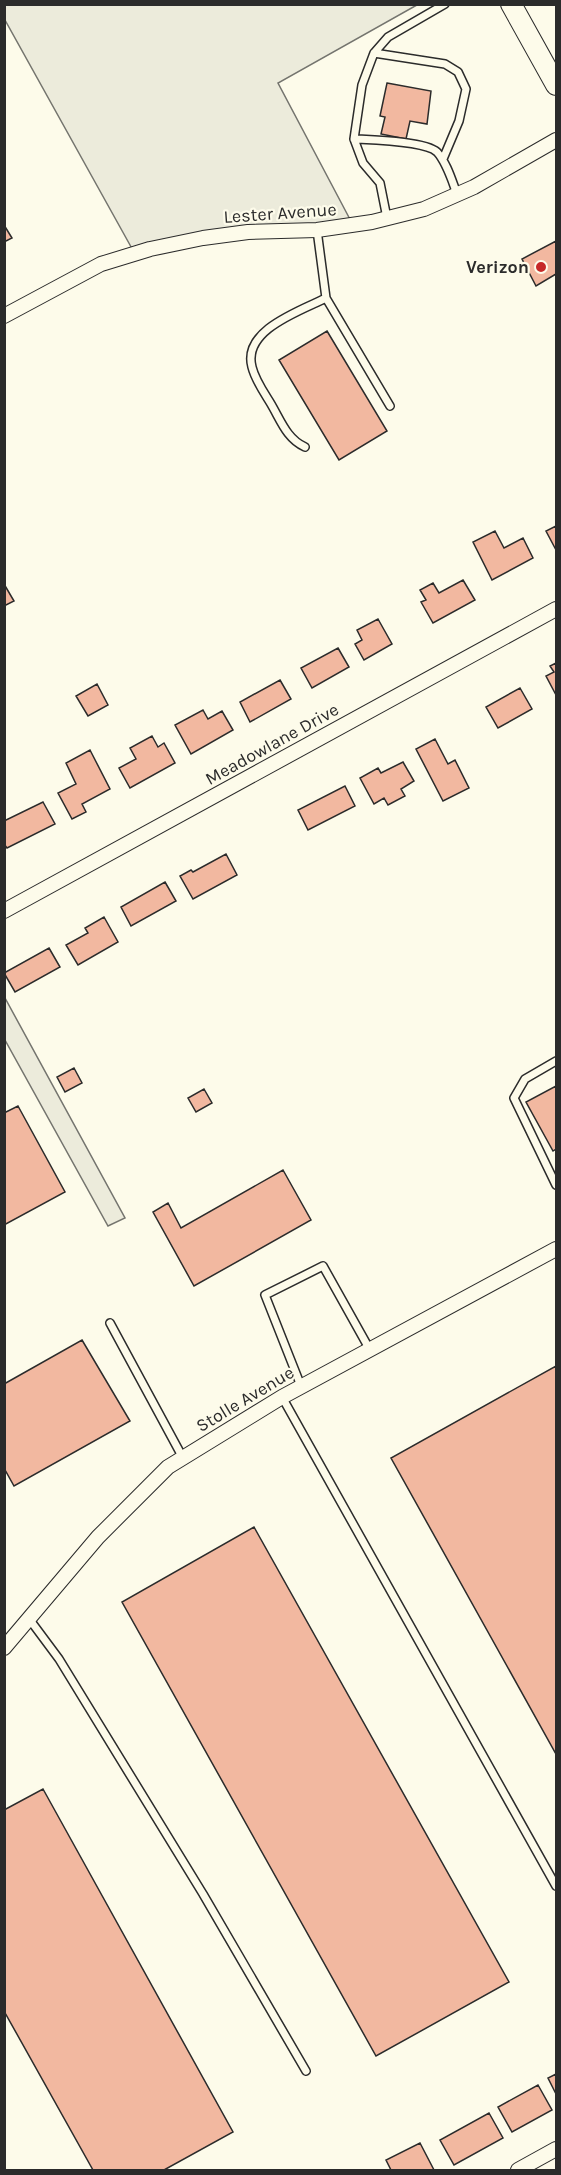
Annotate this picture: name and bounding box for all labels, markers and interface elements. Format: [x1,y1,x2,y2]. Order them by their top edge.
street label: Lester Avenue [223,198,337,228]
place label: Verizon [466,256,529,278]
marker: Verizon [534,260,548,274]
street label: Meadowlane Drive [201,698,343,790]
street label: Stolle Avenue [192,1361,298,1437]

